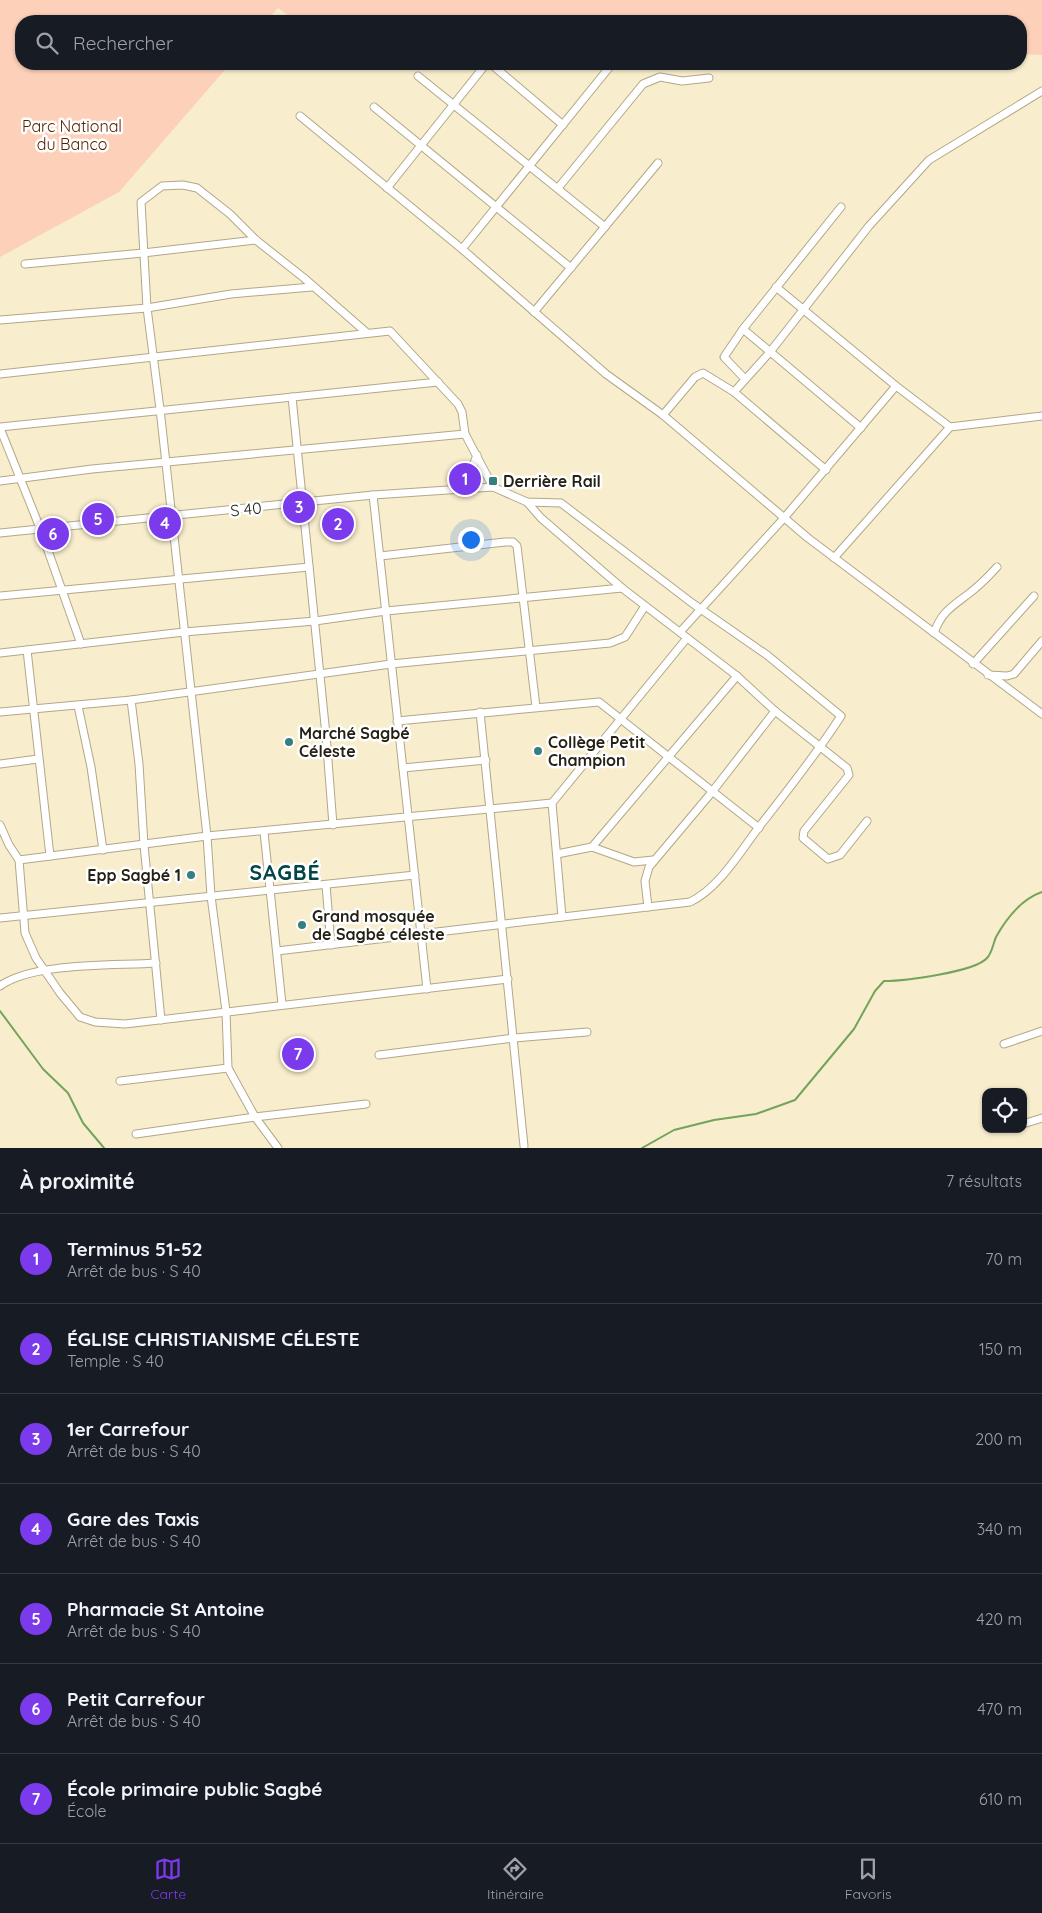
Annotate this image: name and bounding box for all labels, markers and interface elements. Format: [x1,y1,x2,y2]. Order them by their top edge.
search box [15,15,1027,70]
icon: search [33,29,61,57]
text: Rechercher [73,31,173,55]
park label: Parc National du Banco [22,116,122,154]
pin: 1 [449,460,481,498]
place label: Derrière Rail [503,471,601,491]
marker: Derrière Rail [487,475,499,487]
pin: 3 [283,488,315,526]
street label: S 40 [229,497,263,521]
pin: 5 [82,500,114,538]
pin: 4 [149,504,181,542]
pin: 2 [322,505,354,543]
pin: 6 [37,515,69,553]
your location [458,527,484,553]
place label: Marché Sagbé Céleste [299,723,410,761]
place label: Collège Petit Champion [548,732,645,770]
marker: Marché Sagbé Céleste [283,736,295,748]
marker: Collège Petit Champion [532,745,544,757]
district label: SAGBÉ [249,859,321,885]
place label: Epp Sagbé 1 [87,865,181,885]
marker: Epp Sagbé 1 [185,869,197,881]
place label: Grand mosquée de Sagbé céleste [312,906,445,944]
marker: Grand mosquée de Sagbé céleste [296,919,308,931]
pin: 7 [282,1035,314,1073]
map controls [982,1088,1027,1133]
button: locate [982,1088,1027,1133]
text: À proximité [20,1168,135,1194]
text: 7 résultats [946,1171,1022,1191]
text: Terminus 51-52 [67,1237,203,1261]
text: 1 [33,1249,39,1269]
text: 70 m [985,1249,1022,1269]
text: Arrêt de bus · S 40 [67,1261,201,1281]
text: ÉGLISE CHRISTIANISME CÉLESTE [67,1327,360,1351]
text: 2 [31,1339,41,1359]
text: 150 m [979,1339,1022,1359]
text: Temple · S 40 [67,1351,164,1371]
text: 1er Carrefour [67,1417,189,1441]
text: 3 [32,1429,40,1449]
text: 200 m [975,1429,1022,1449]
text: Arrêt de bus · S 40 [67,1441,201,1461]
text: Gare des Taxis [67,1507,199,1531]
text: 4 [31,1519,41,1539]
text: 340 m [977,1519,1022,1539]
text: Arrêt de bus · S 40 [67,1531,201,1551]
text: Pharmacie St Antoine [67,1597,265,1621]
text: 5 [31,1609,41,1629]
text: 420 m [976,1609,1022,1629]
text: Arrêt de bus · S 40 [67,1621,201,1641]
text: Petit Carrefour [67,1687,205,1711]
text: 6 [32,1699,40,1719]
text: 470 m [977,1699,1022,1719]
text: Arrêt de bus · S 40 [67,1711,201,1731]
text: École primaire public Sagbé [67,1777,322,1801]
text: 7 [32,1789,40,1809]
text: 610 m [979,1789,1022,1809]
text: École [67,1801,107,1821]
tab: Carte [150,1855,186,1903]
tab: Itinéraire [487,1855,544,1903]
tab: Favoris [845,1855,892,1903]

